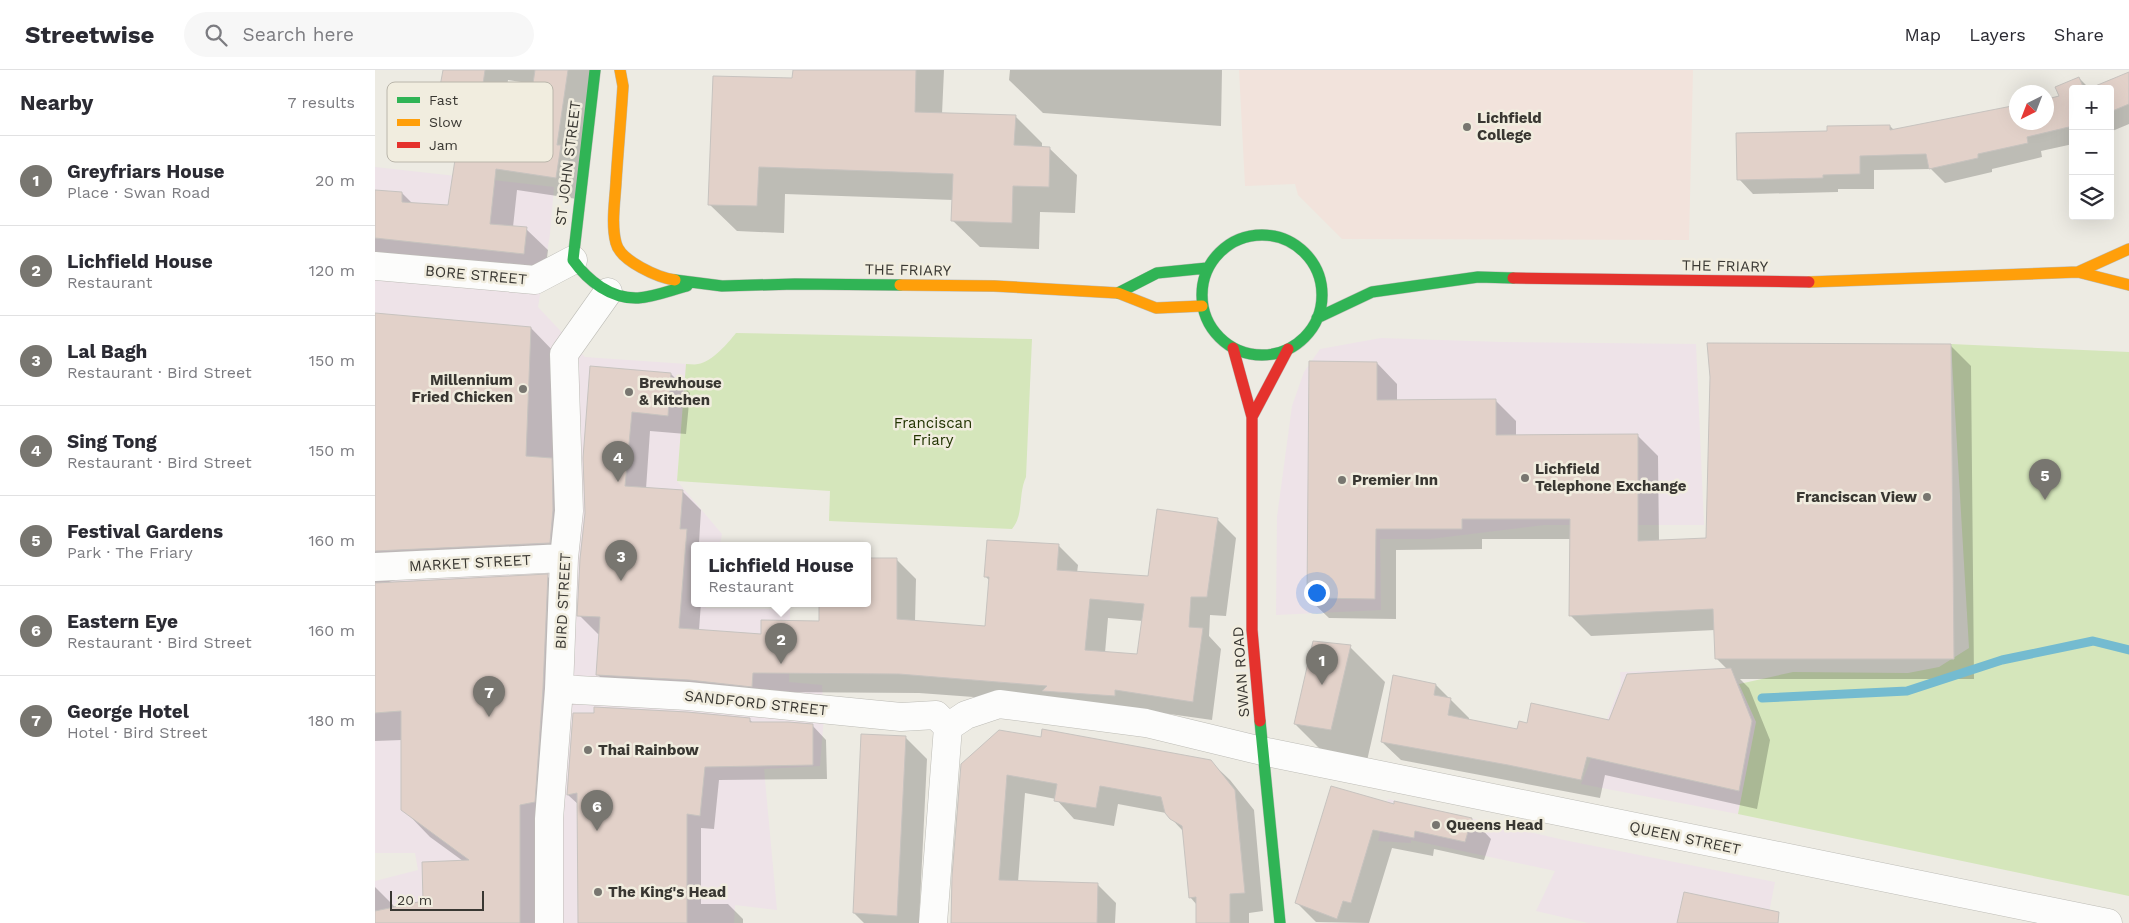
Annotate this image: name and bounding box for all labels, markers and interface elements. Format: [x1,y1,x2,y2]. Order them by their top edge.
search box [184,12,534,57]
text: Streetwise [25,21,154,49]
icon: search [202,21,230,49]
text: Search here [242,23,354,46]
text: Map [1904,24,1941,45]
text: Layers [1969,24,2026,45]
text: Share [2054,24,2104,45]
legend [387,82,553,162]
north arrow [2009,85,2054,130]
map controls [2069,85,2114,220]
button: + [2069,85,2114,130]
text: Nearby [20,90,93,115]
text: Fast [429,92,458,108]
text: 7 results [288,93,355,112]
street label: ST JOHN STREET [551,99,585,227]
place label: Lichfield College [1477,109,1542,144]
text: Slow [429,114,462,130]
marker: Lichfield College [1461,121,1473,133]
button: − [2069,130,2114,175]
text: Jam [429,137,458,153]
text: Greyfriars House [67,160,225,183]
text: 1 [33,171,39,190]
text: 20 m [315,171,355,190]
button: layers [2069,175,2114,220]
text: Place · Swan Road [67,183,210,202]
text: Lichfield House [67,250,213,273]
street label: THE FRIARY [1682,256,1769,276]
street label: THE FRIARY [865,260,952,280]
text: 2 [31,261,41,280]
text: 120 m [309,261,355,280]
street label: BORE STREET [424,262,528,288]
text: Restaurant [67,273,153,292]
text: Lal Bagh [67,340,147,363]
text: 3 [31,351,41,370]
text: 150 m [309,351,355,370]
text: Restaurant · Bird Street [67,363,252,382]
place label: Millennium Fried Chicken [412,371,513,406]
place label: Brewhouse & Kitchen [639,374,722,409]
marker: Millennium Fried Chicken [517,383,529,395]
marker: Brewhouse & Kitchen [623,386,635,398]
park label: Franciscan Friary [894,414,972,449]
text: Sing Tong [67,430,157,453]
text: 4 [31,441,41,460]
text: 150 m [309,441,355,460]
pin: 4 [602,441,634,482]
text: Restaurant · Bird Street [67,453,252,472]
pin: 5 [2029,459,2061,500]
place label: Lichfield Telephone Exchange [1535,460,1687,495]
place label: Premier Inn [1352,471,1438,489]
marker: Lichfield Telephone Exchange [1519,472,1531,484]
marker: Premier Inn [1336,474,1348,486]
place label: Franciscan View [1796,488,1917,506]
marker: Franciscan View [1921,491,1933,503]
text: Festival Gardens [67,520,223,543]
text: 5 [31,531,41,550]
text: 160 m [308,531,355,550]
pin: 3 [605,540,637,581]
popup [691,542,871,607]
text: Park · The Friary [67,543,193,562]
street label: MARKET STREET [408,551,532,575]
street label: BIRD STREET [551,552,575,650]
text: Lichfield House [708,554,854,577]
text: Restaurant [708,577,794,596]
your location [1304,580,1330,606]
text: Eastern Eye [67,610,178,633]
text: 6 [31,621,41,640]
text: 160 m [308,621,355,640]
pin: 2 [765,623,797,664]
street label: SWAN ROAD [1229,626,1253,718]
text: Restaurant · Bird Street [67,633,252,652]
pin: 1 [1306,644,1338,685]
pin: 7 [473,676,505,717]
street label: SANDFORD STREET [684,687,828,719]
text: George Hotel [67,700,189,723]
text: 7 [31,711,41,730]
text: 180 m [308,711,355,730]
text: Hotel · Bird Street [67,723,208,742]
place label: Thai Rainbow [598,741,699,759]
marker: Thai Rainbow [582,744,594,756]
pin: 6 [581,790,613,831]
place label: Queens Head [1446,816,1543,834]
street label: QUEEN STREET [1628,817,1742,859]
marker: Queens Head [1430,819,1442,831]
place label: The King's Head [608,883,726,901]
marker: The King's Head [592,886,604,898]
scale bar [390,888,484,911]
text: 20 m [397,892,432,908]

